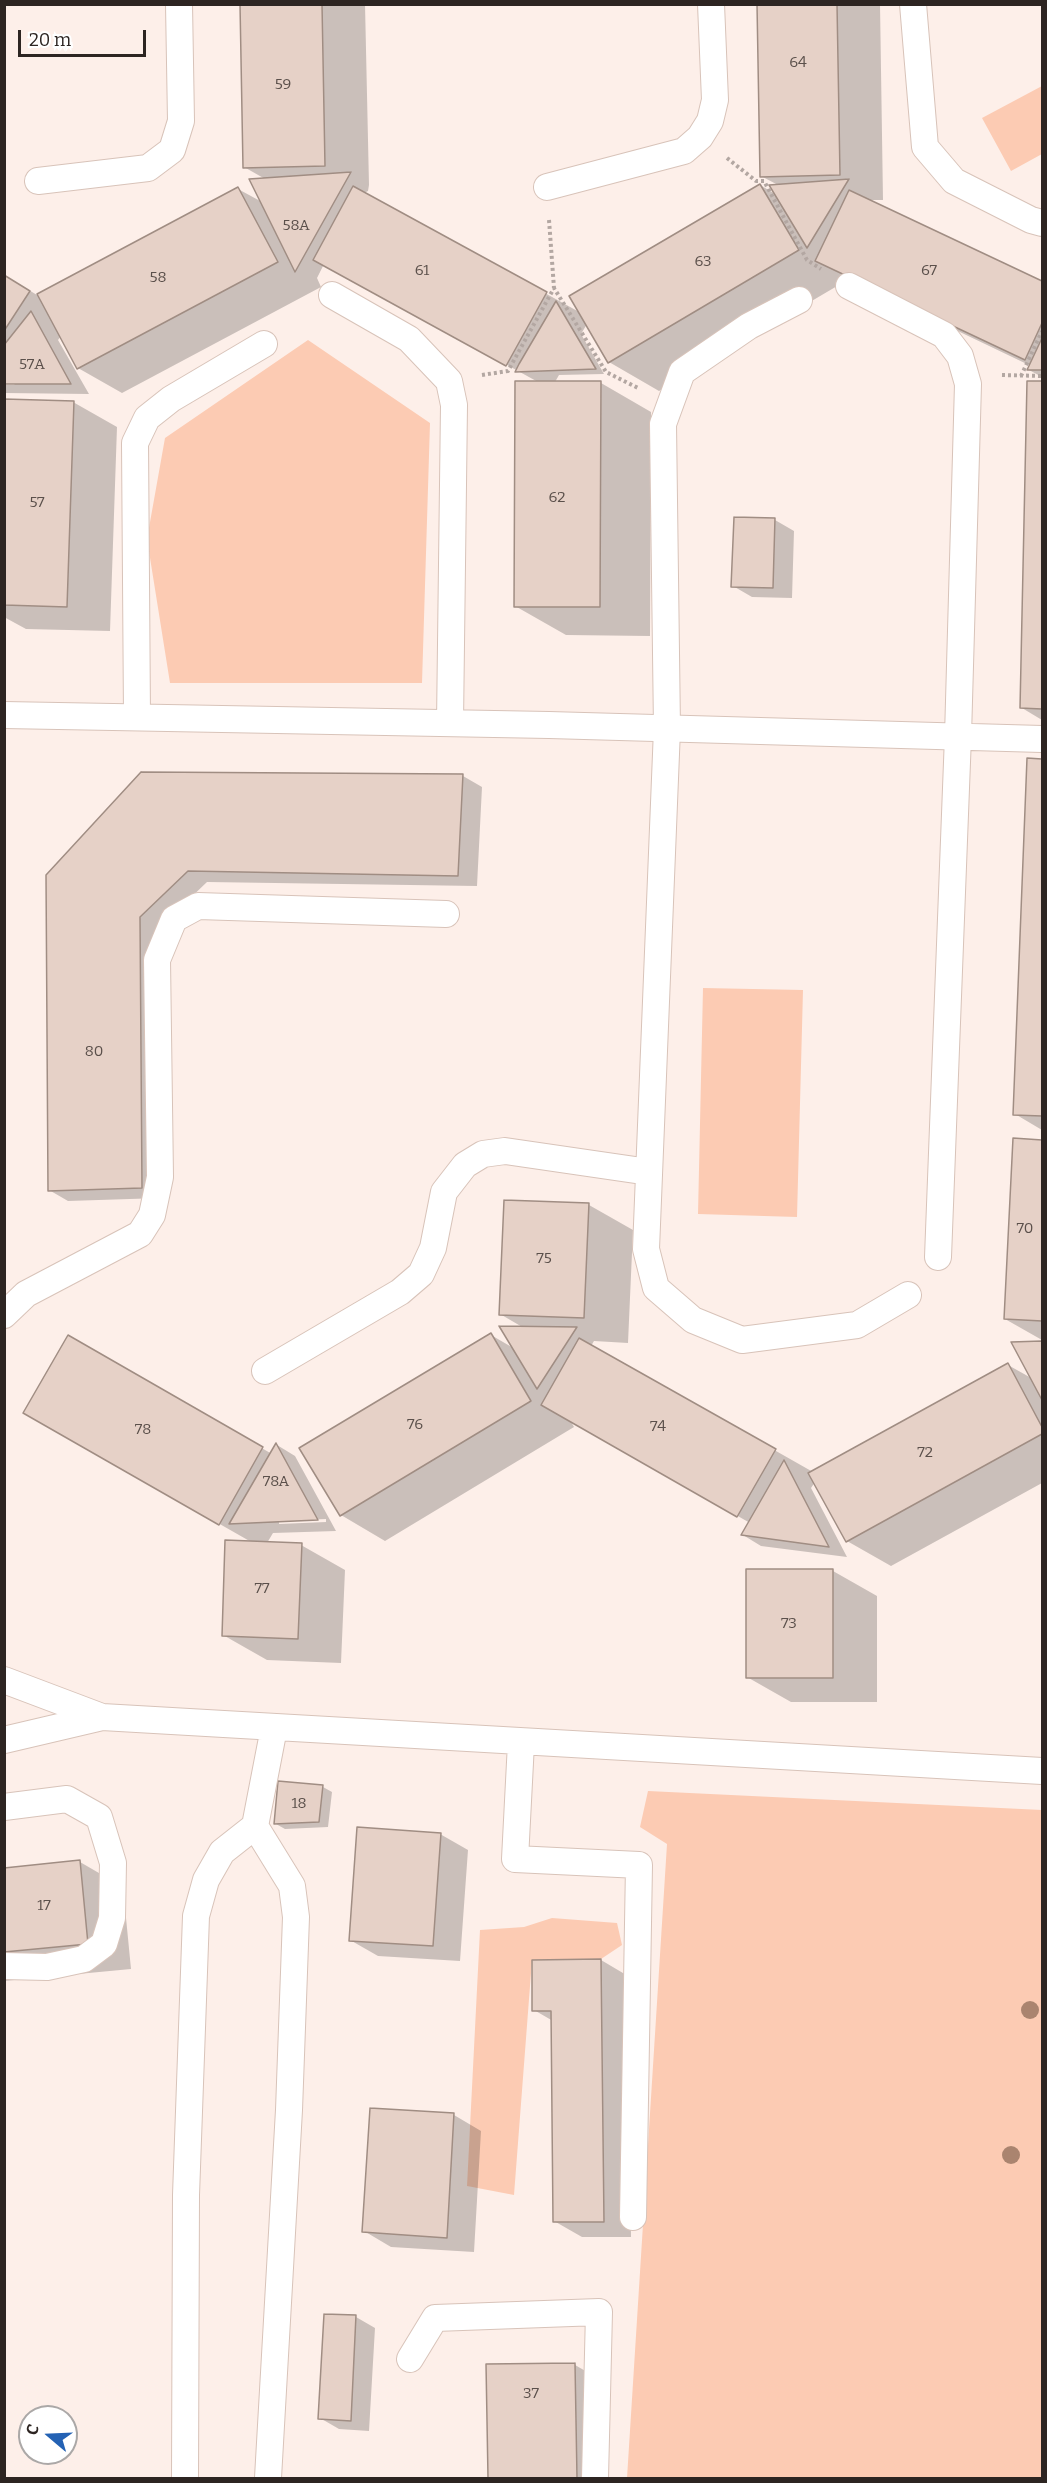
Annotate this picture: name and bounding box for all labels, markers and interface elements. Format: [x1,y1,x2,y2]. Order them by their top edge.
scale bar [21,18,148,56]
text: 20 m [29,29,71,51]
house number: 64 [789,54,807,72]
house number: 59 [275,76,291,94]
house number: 58А [282,217,310,235]
house number: 63 [694,253,712,271]
house number: 61 [415,262,429,280]
house number: 67 [921,262,937,280]
house number: 58 [149,269,167,287]
house number: 57А [19,356,45,374]
house number: 62 [549,489,565,507]
house number: 57 [29,494,45,512]
house number: 80 [85,1043,103,1061]
house number: 70 [1017,1220,1033,1238]
house number: 75 [536,1250,552,1268]
house number: 76 [407,1416,423,1434]
house number: 74 [650,1418,666,1436]
house number: 78 [135,1421,151,1439]
house number: 72 [917,1444,933,1462]
house number: 78А [263,1473,289,1491]
house number: 77 [254,1580,270,1598]
house number: 73 [781,1615,797,1633]
house number: 18 [291,1795,307,1813]
house number: 17 [37,1897,51,1915]
house number: 37 [523,2385,539,2403]
north arrow [18,2405,78,2465]
text: С [22,2422,43,2438]

